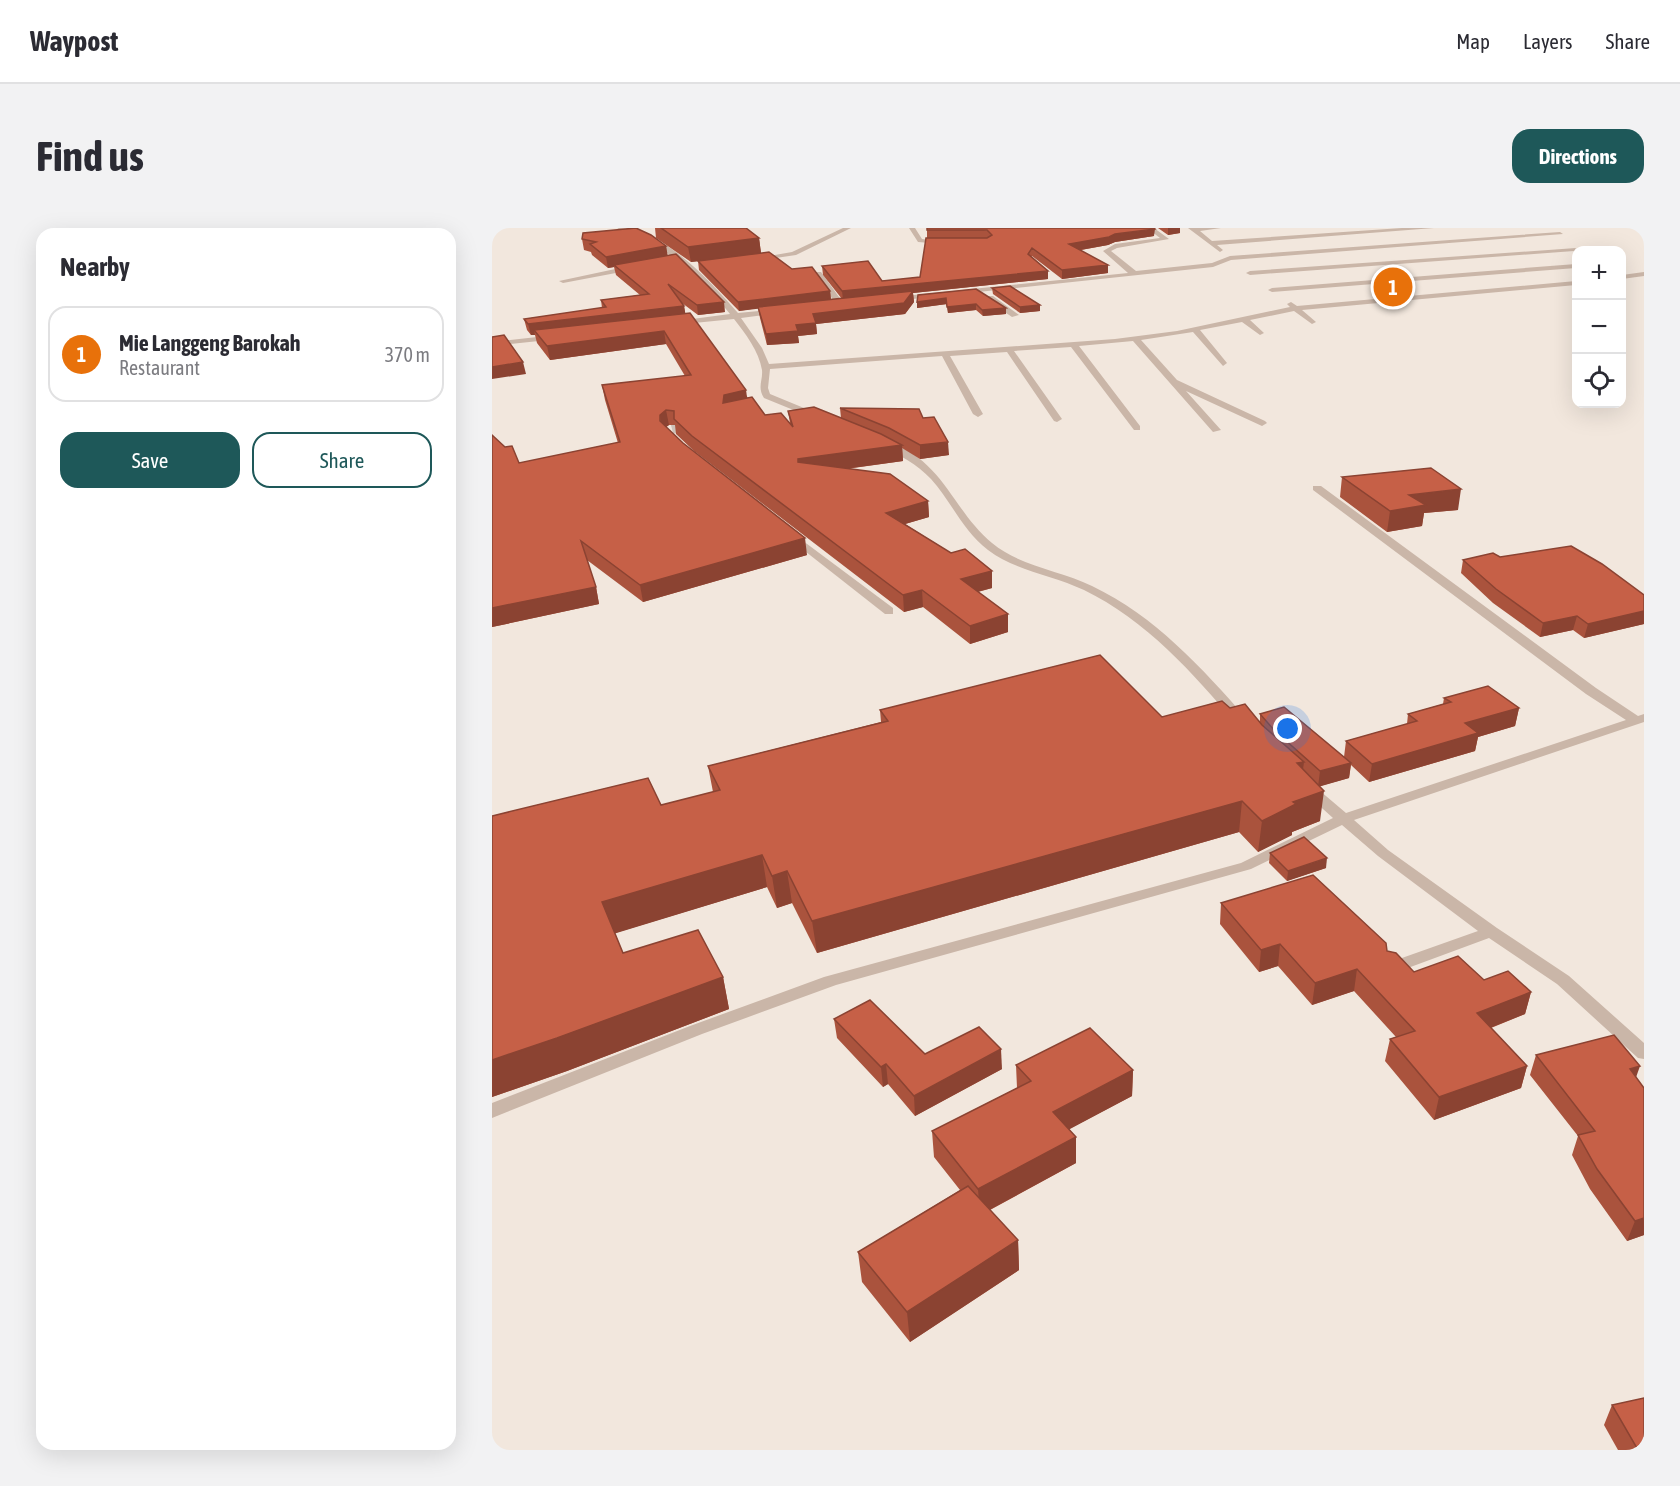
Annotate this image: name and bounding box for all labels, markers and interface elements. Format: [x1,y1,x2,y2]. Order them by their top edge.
text: Waypost [30,25,118,57]
text: Map [1456,29,1490,53]
text: Layers [1523,29,1573,53]
text: Share [1606,29,1650,53]
button: Directions [1512,129,1644,183]
text: Find us [36,132,144,180]
map controls [1572,246,1626,408]
button: + [1572,246,1626,300]
text: Nearby [60,252,130,282]
pin: 1 [1374,264,1412,310]
button: − [1572,300,1626,354]
text: Mie Langgeng Barokah [119,330,300,356]
text: 1 [77,343,86,366]
text: 370 m [385,343,430,366]
button: locate [1572,354,1626,408]
text: Restaurant [119,356,200,379]
button: Save [60,432,240,488]
button: Share [252,432,432,488]
your location [1273,714,1302,743]

